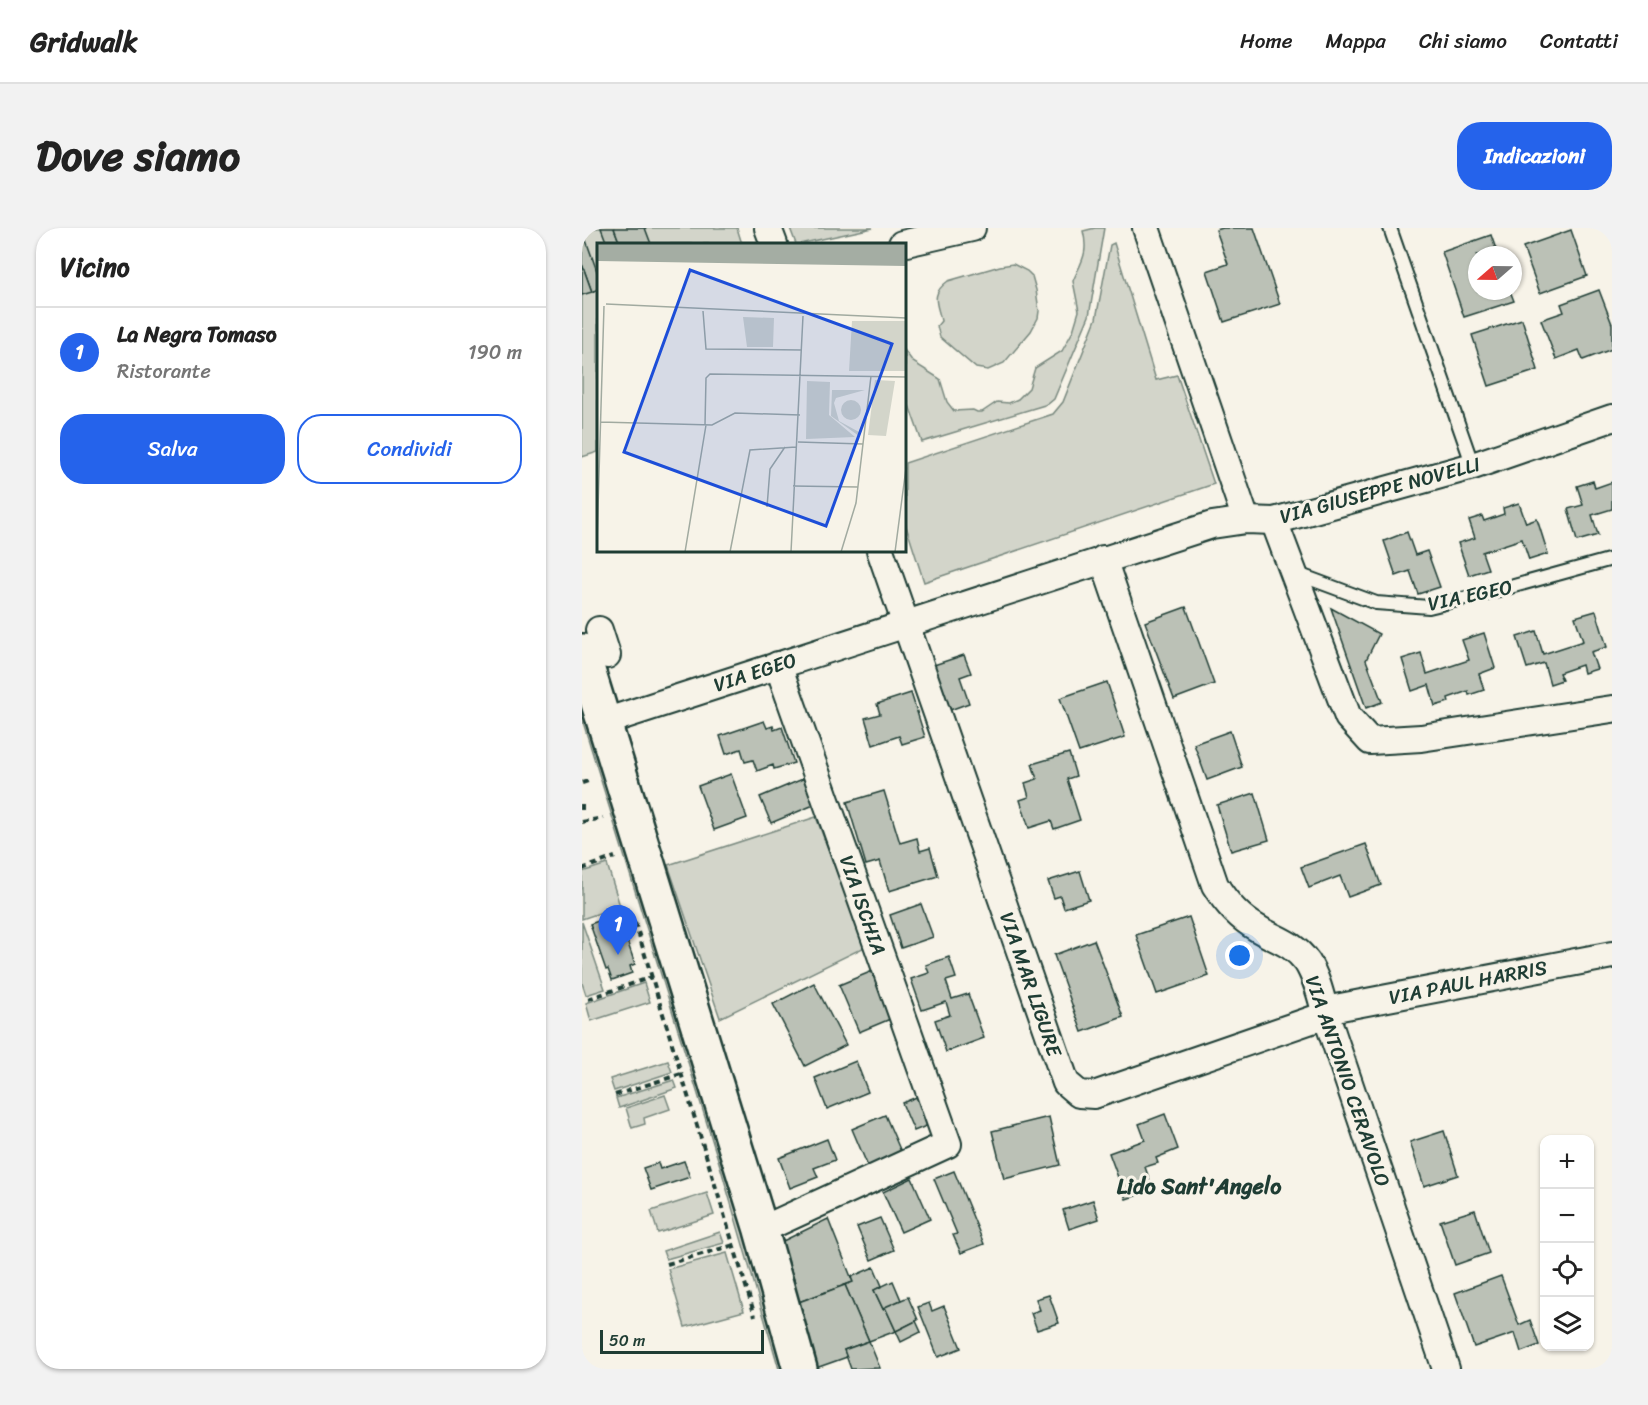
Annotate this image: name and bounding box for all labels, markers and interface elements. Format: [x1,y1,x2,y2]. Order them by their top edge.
text: Gridwalk [30,17,138,66]
text: Home [1240,22,1292,60]
text: Mappa [1325,22,1386,60]
text: Chi siamo [1419,22,1507,60]
text: Contatti [1540,22,1618,60]
text: Dove siamo [36,119,240,193]
button: Indicazioni [1457,122,1612,190]
inset map [597,243,906,552]
text: Vicino [60,244,130,290]
north arrow [1468,246,1522,300]
text: La Negra Tomaso [117,315,277,354]
text: 1 [75,335,84,370]
text: 190 m [468,335,522,370]
text: Ristorante [117,354,211,389]
button: Salva [60,414,285,484]
button: Condividi [297,414,522,484]
street label: VIA GIUSEPPE NOVELLI [1276,447,1484,534]
street label: VIA EGEO [1425,569,1516,622]
street label: VIA EGEO [709,643,801,702]
street label: VIA ISCHIA [829,850,896,960]
pin: 1 [598,906,638,955]
street label: VIA MAR LIGURE [989,907,1072,1063]
your location [1225,941,1254,970]
street label: VIA PAUL HARRIS [1386,950,1551,1015]
street label: VIA ANTONIO CERAVOLO [1295,971,1400,1192]
map controls [1540,1135,1594,1351]
button: + [1540,1135,1594,1189]
district label: Lido Sant'Angelo [1117,1167,1282,1206]
button: − [1540,1189,1594,1243]
button: locate [1540,1243,1594,1297]
button: layers [1540,1297,1594,1351]
text: 50 m [609,1326,645,1355]
scale bar [600,1327,764,1354]

